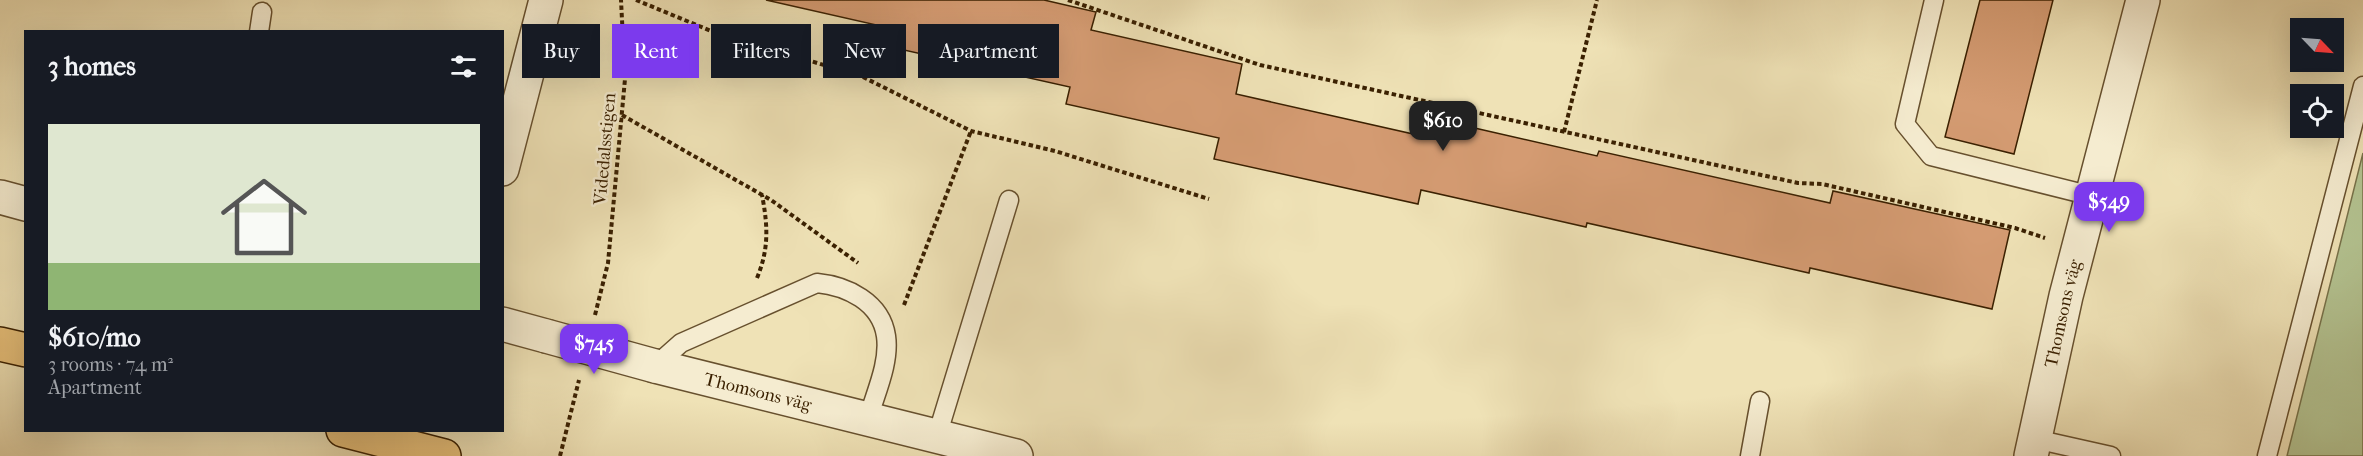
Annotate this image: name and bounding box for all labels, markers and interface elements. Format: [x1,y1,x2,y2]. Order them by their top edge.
north arrow [2290,18,2344,72]
map controls [2290,18,2344,138]
chip: Buy [522,24,600,78]
chip: Rent [612,24,699,78]
chip: Filters [711,24,811,78]
chip: New [823,24,906,78]
chip: Apartment [918,24,1059,78]
icon: filters [447,50,480,83]
text: 3 homes [48,51,136,82]
button: locate [2290,84,2344,138]
street label: Videdalsstigen [590,91,620,207]
pin: $610 [1407,101,1479,152]
text: $610 [1423,109,1463,132]
icon: home [210,163,318,271]
pin: $549 [2073,182,2145,233]
text: $549 [2088,190,2130,213]
street label: Thomsons väg [2040,257,2086,369]
text: $610/mo [48,322,141,353]
pin: $745 [558,324,630,375]
text: $745 [574,332,614,355]
text: 3 rooms · 74 m² [48,353,173,376]
street label: Thomsons väg [702,368,814,415]
text: Apartment [48,376,142,399]

